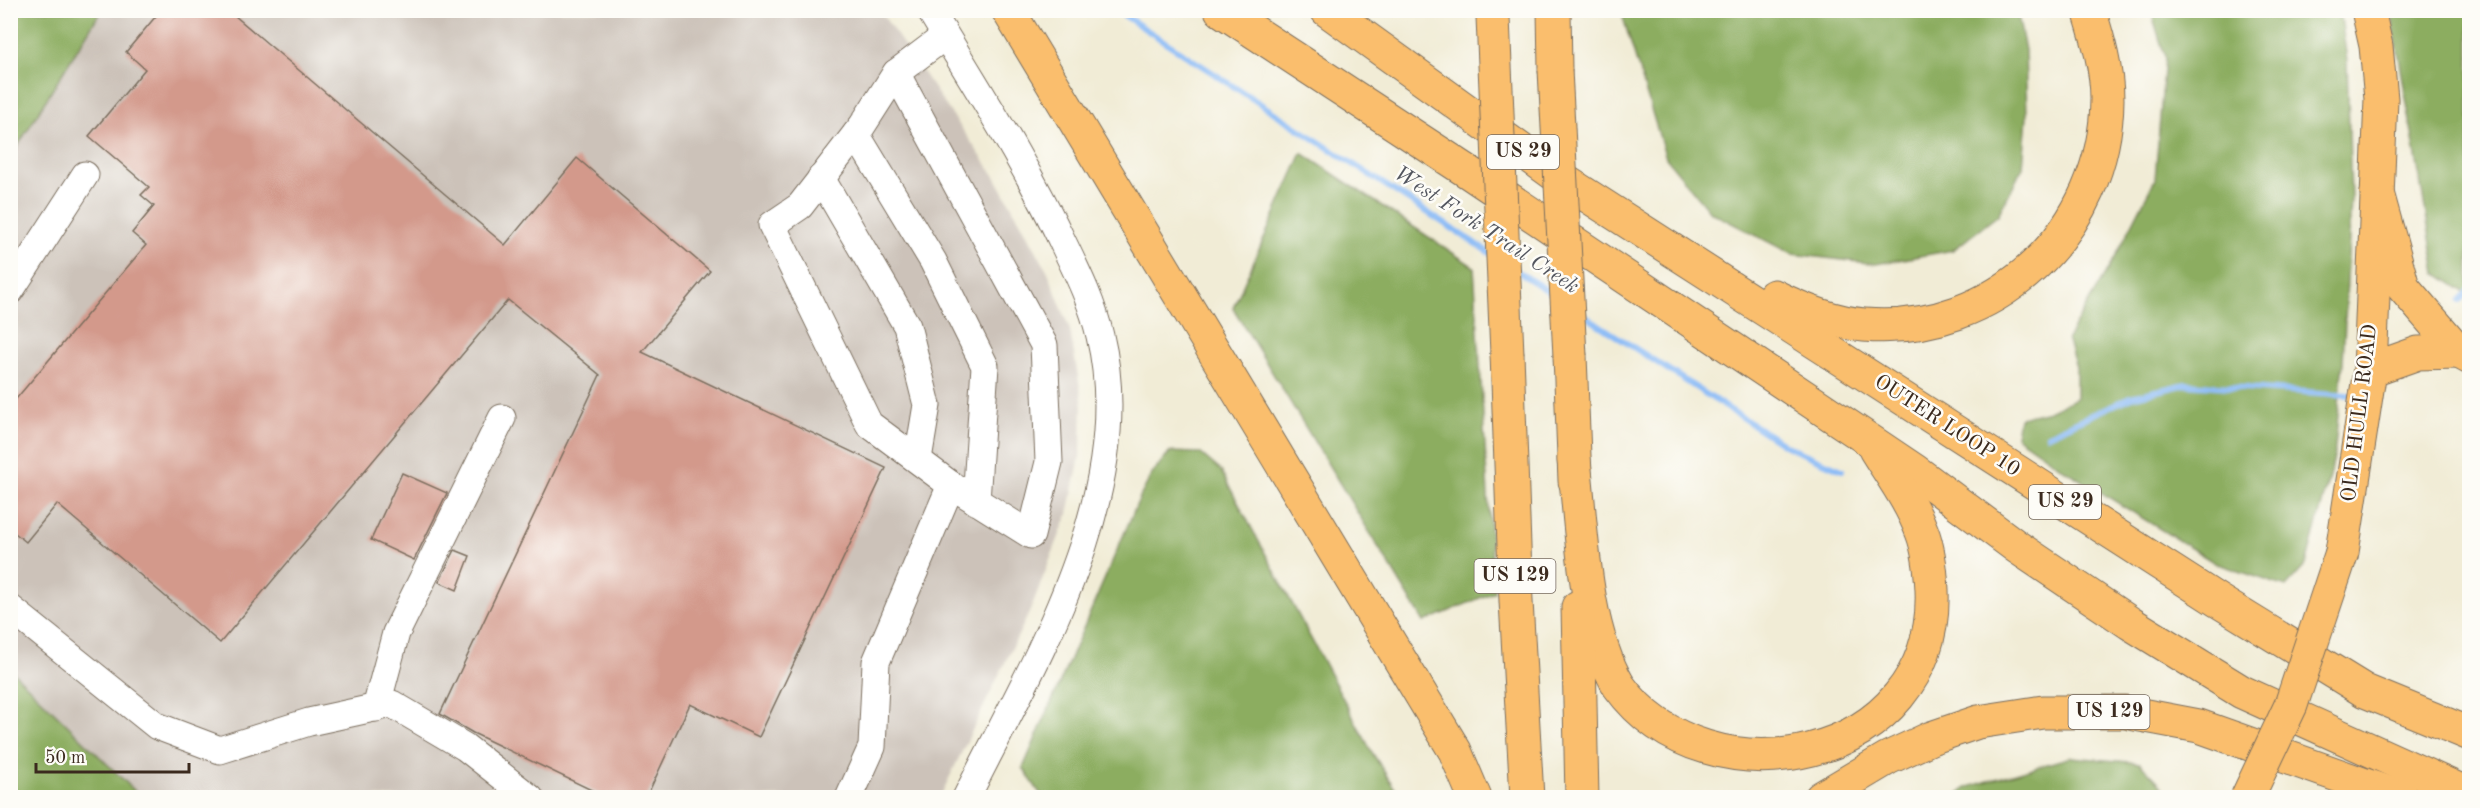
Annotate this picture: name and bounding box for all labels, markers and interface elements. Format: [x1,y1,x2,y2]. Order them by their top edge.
road number: US 29 [1487,135,1559,169]
water label: West Fork Trail Creek [1389,162,1583,298]
street label: OLD HULL ROAD [2339,323,2381,503]
street label: OUTER LOOP 10 [1870,371,2024,481]
road number: US 29 [2029,485,2101,519]
road number: US 129 [1474,559,1556,593]
road number: US 129 [2068,695,2150,729]
scale bar [36,736,189,774]
text: 50 m [45,749,85,767]

